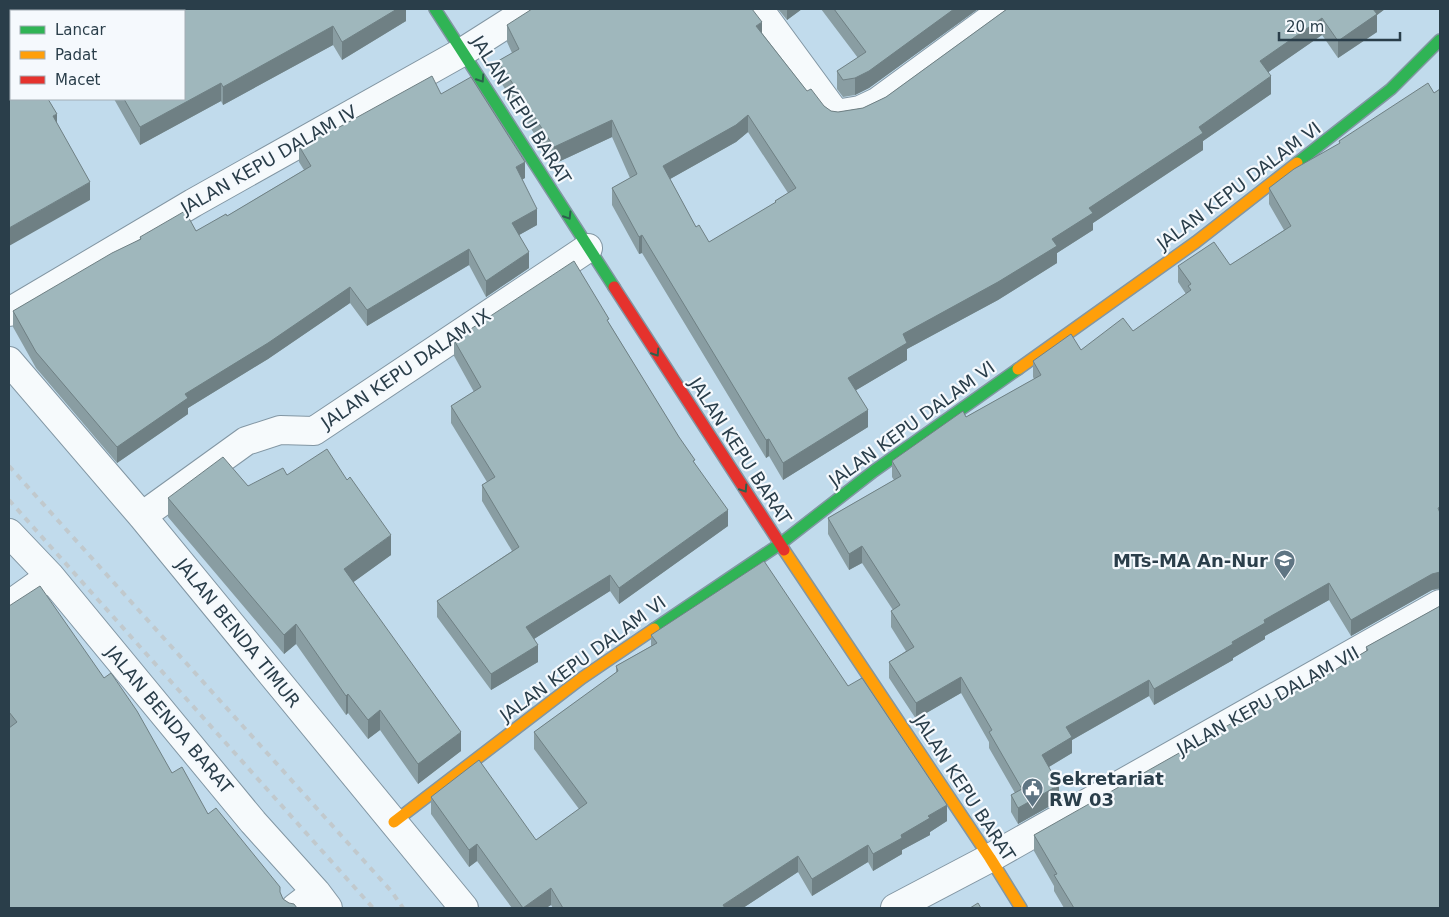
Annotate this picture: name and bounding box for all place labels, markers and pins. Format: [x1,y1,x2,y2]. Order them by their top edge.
school or university icon: MTs-MA An-Nur [1272,549,1296,580]
place label: MTs-MA An-Nur [1113,550,1268,571]
place label: Sekretariat RW 03 [1049,768,1164,810]
public building icon: Sekretariat RW 03 [1021,777,1045,808]

